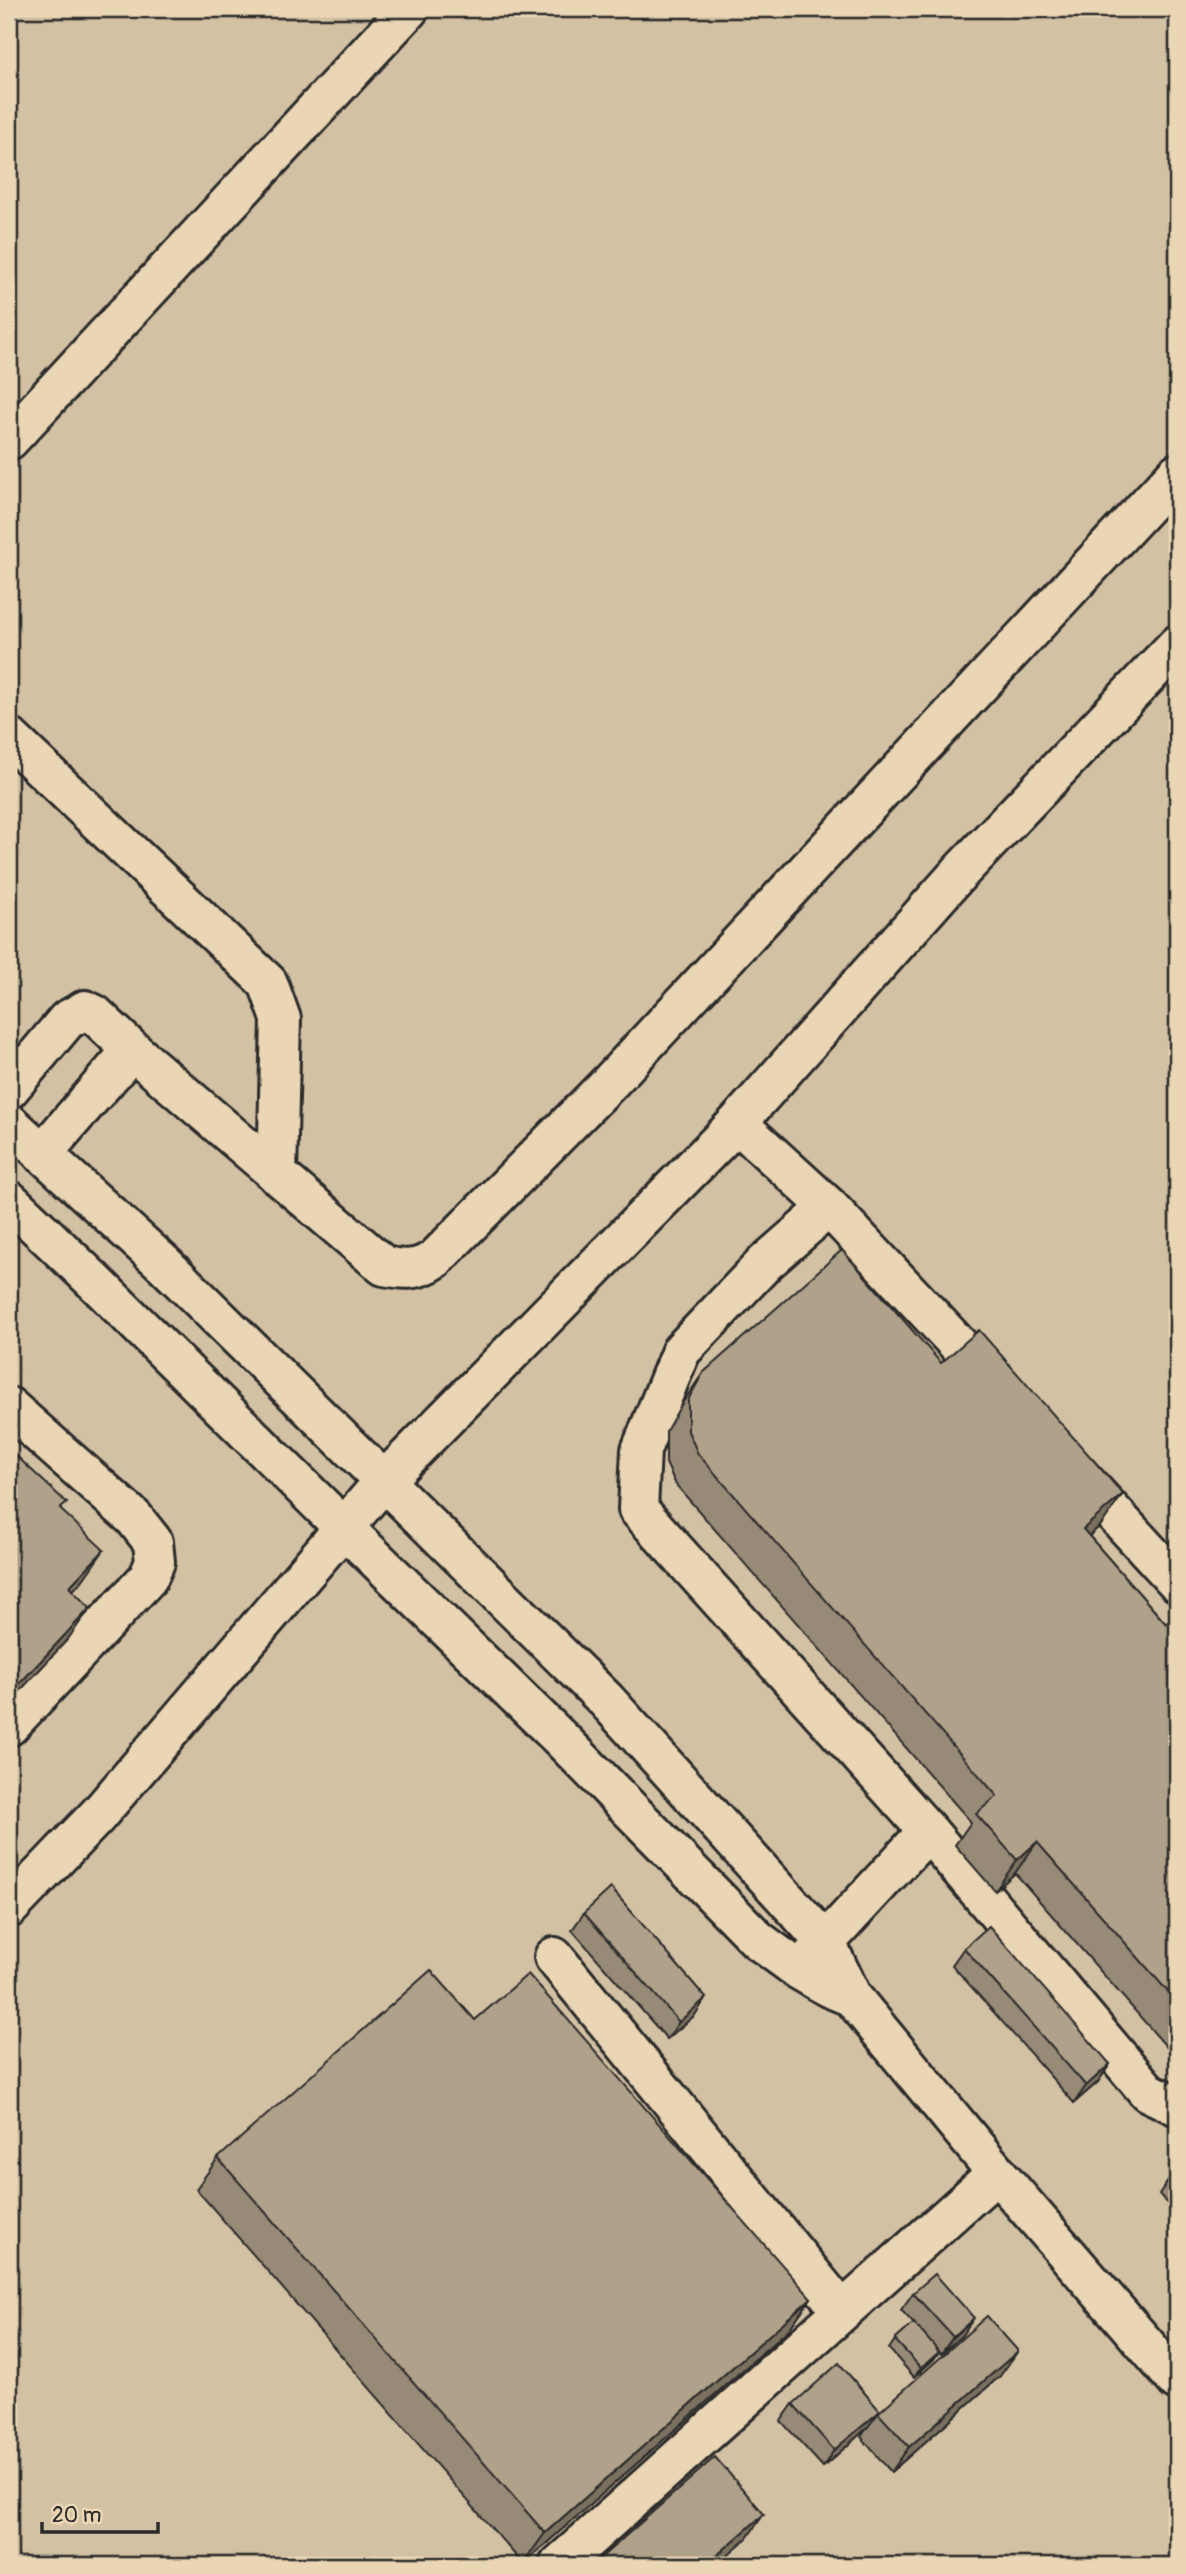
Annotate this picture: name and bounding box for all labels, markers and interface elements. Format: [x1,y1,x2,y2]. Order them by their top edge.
scale bar [42,2490,158,2534]
text: 20 m [52,2502,101,2529]

